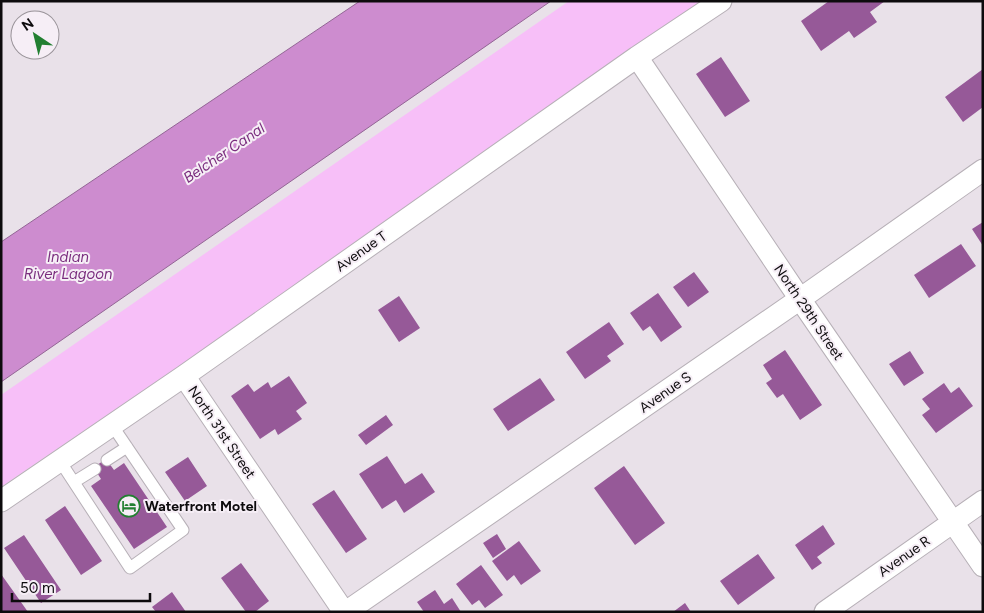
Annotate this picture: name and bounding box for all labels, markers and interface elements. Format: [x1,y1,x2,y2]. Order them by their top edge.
north arrow [10,10,60,60]
text: N [19,15,37,35]
water label: Belcher Canal [180,119,269,187]
street label: Avenue T [332,228,390,275]
water label: Indian River Lagoon [24,248,112,283]
street label: North 29th Street [770,261,847,363]
street label: Avenue S [636,368,694,416]
street label: North 31st Street [184,383,259,482]
hotel icon: Waterfront Motel [117,494,141,518]
place label: Waterfront Motel [145,498,257,515]
street label: Avenue R [875,532,934,580]
scale bar [12,570,150,602]
text: 50 m [20,579,55,597]

